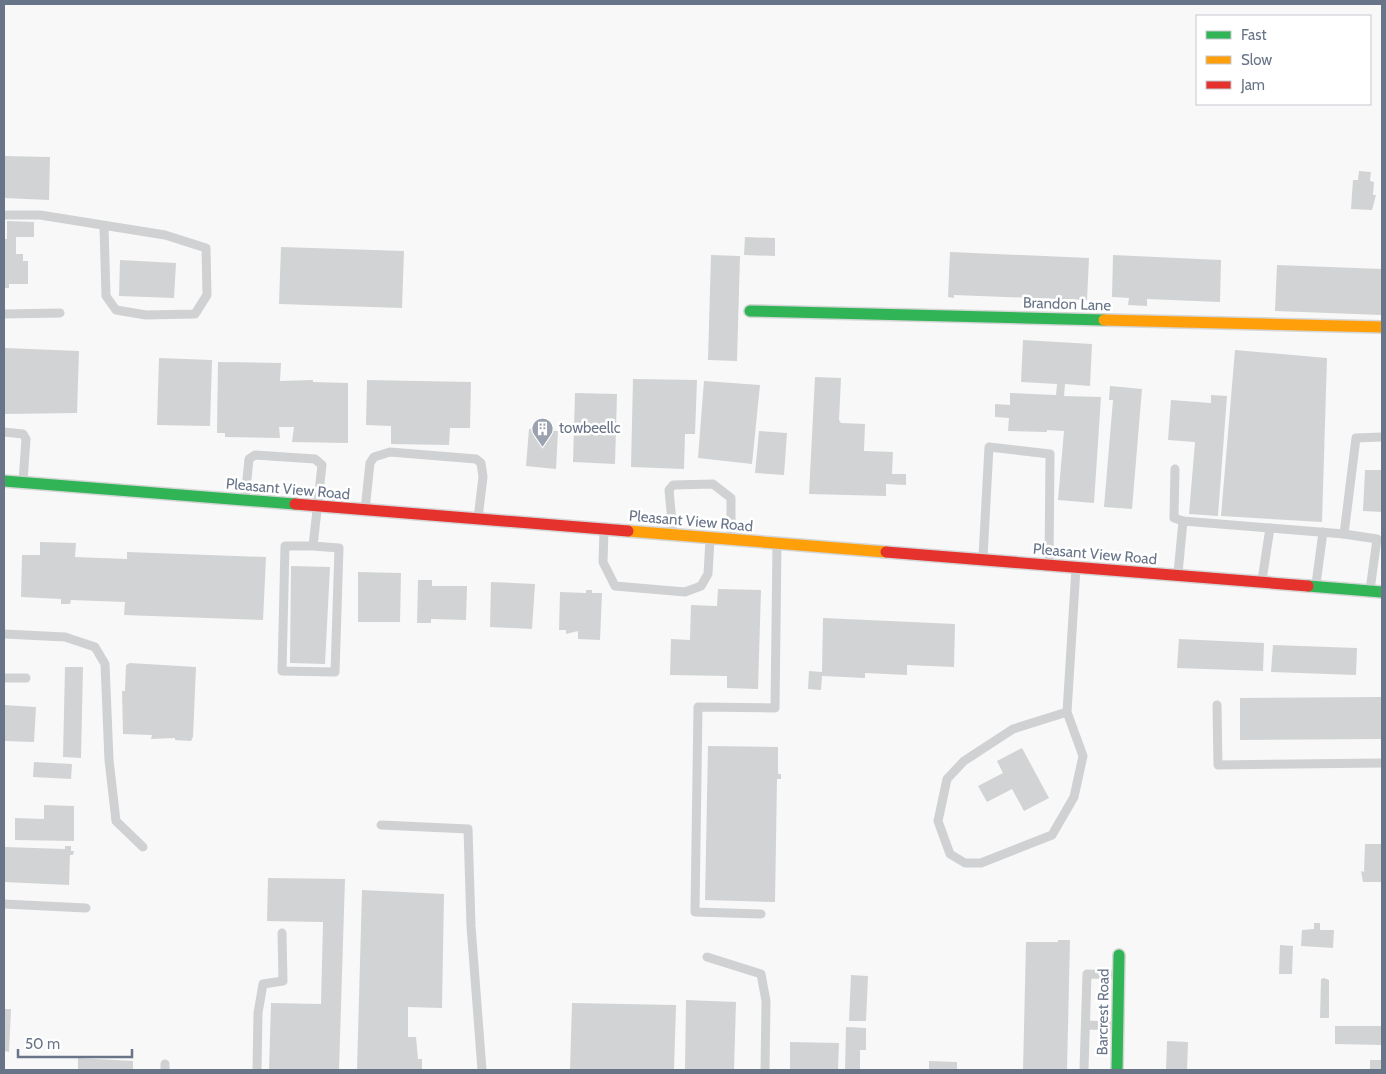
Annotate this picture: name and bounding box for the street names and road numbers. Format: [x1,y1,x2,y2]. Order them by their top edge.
street label: Brandon Lane [1023,293,1112,315]
street label: Pleasant View Road [225,475,351,503]
street label: Pleasant View Road [628,507,754,535]
street label: Pleasant View Road [1032,540,1158,568]
street label: Barcrest Road [1093,968,1113,1056]

